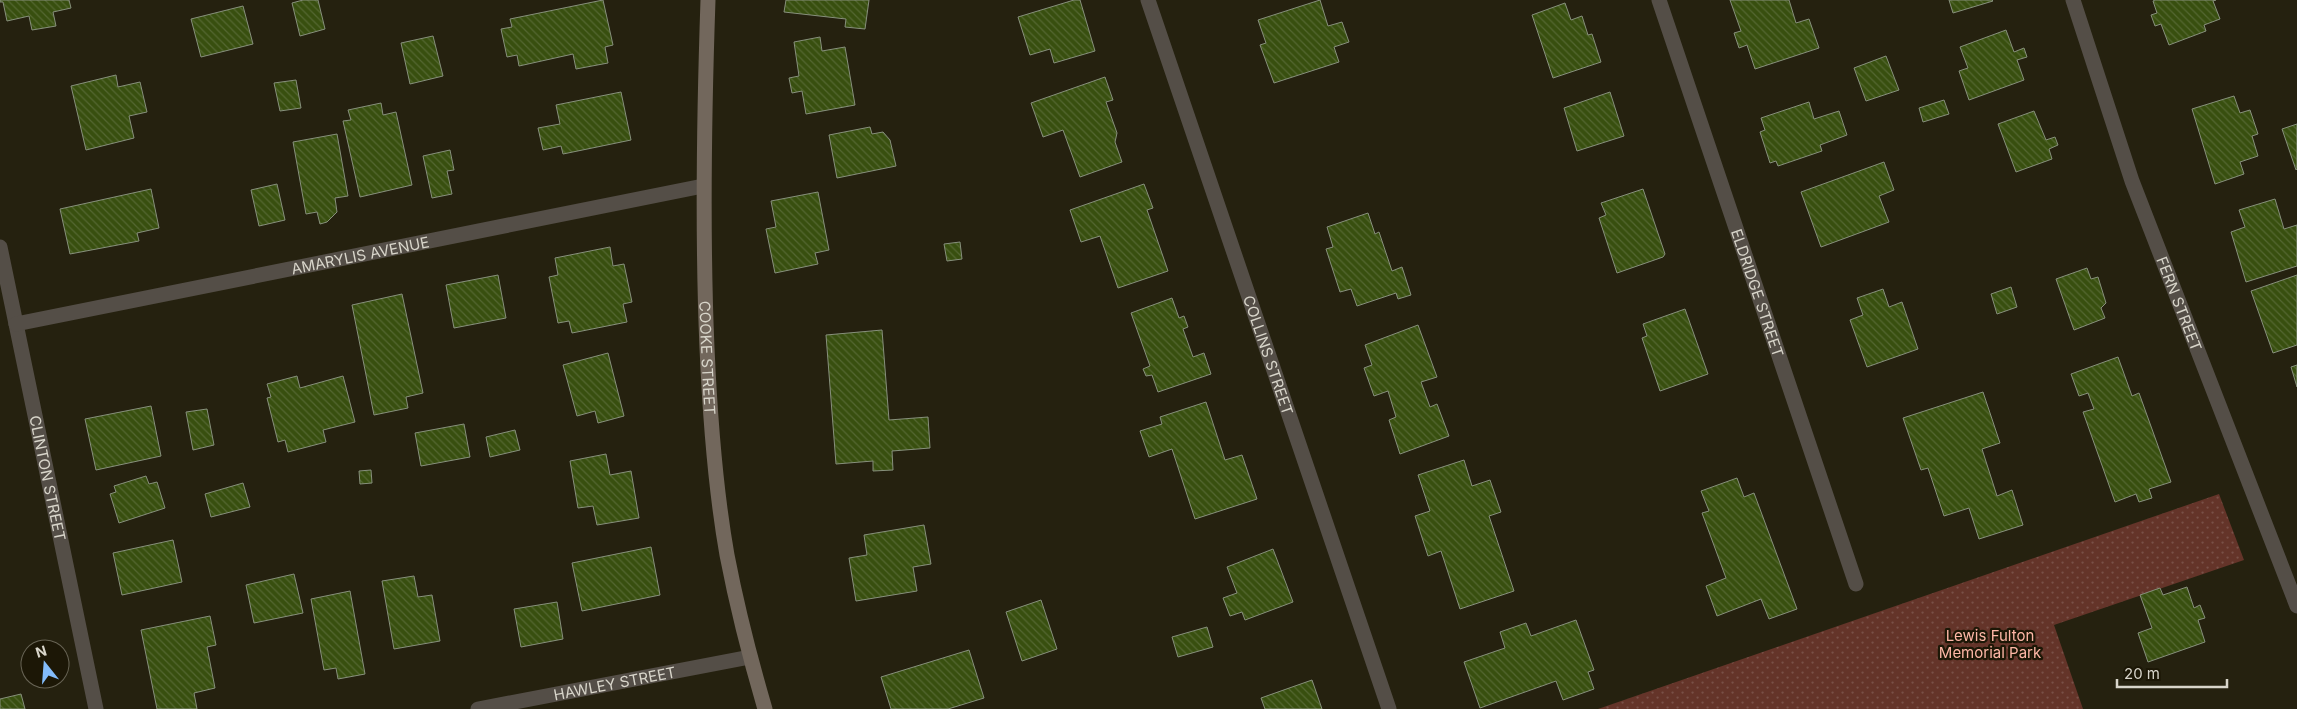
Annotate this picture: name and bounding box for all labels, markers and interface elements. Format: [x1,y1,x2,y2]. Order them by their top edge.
street label: ELDRIDGE STREET [1727,226,1788,359]
street label: AMARYLIS AVENUE [289,232,431,278]
street label: FERN STREET [2153,254,2207,354]
street label: COLLINS STREET [1240,293,1298,417]
street label: COOKE STREET [696,301,720,415]
street label: CLINTON STREET [26,414,70,543]
park label: Lewis Fulton Memorial Park [1939,626,2042,662]
north arrow [20,639,70,689]
text: N [33,641,49,661]
scale bar [2117,656,2227,688]
street label: HAWLEY STREET [552,662,677,704]
text: 20 m [2124,664,2160,683]

